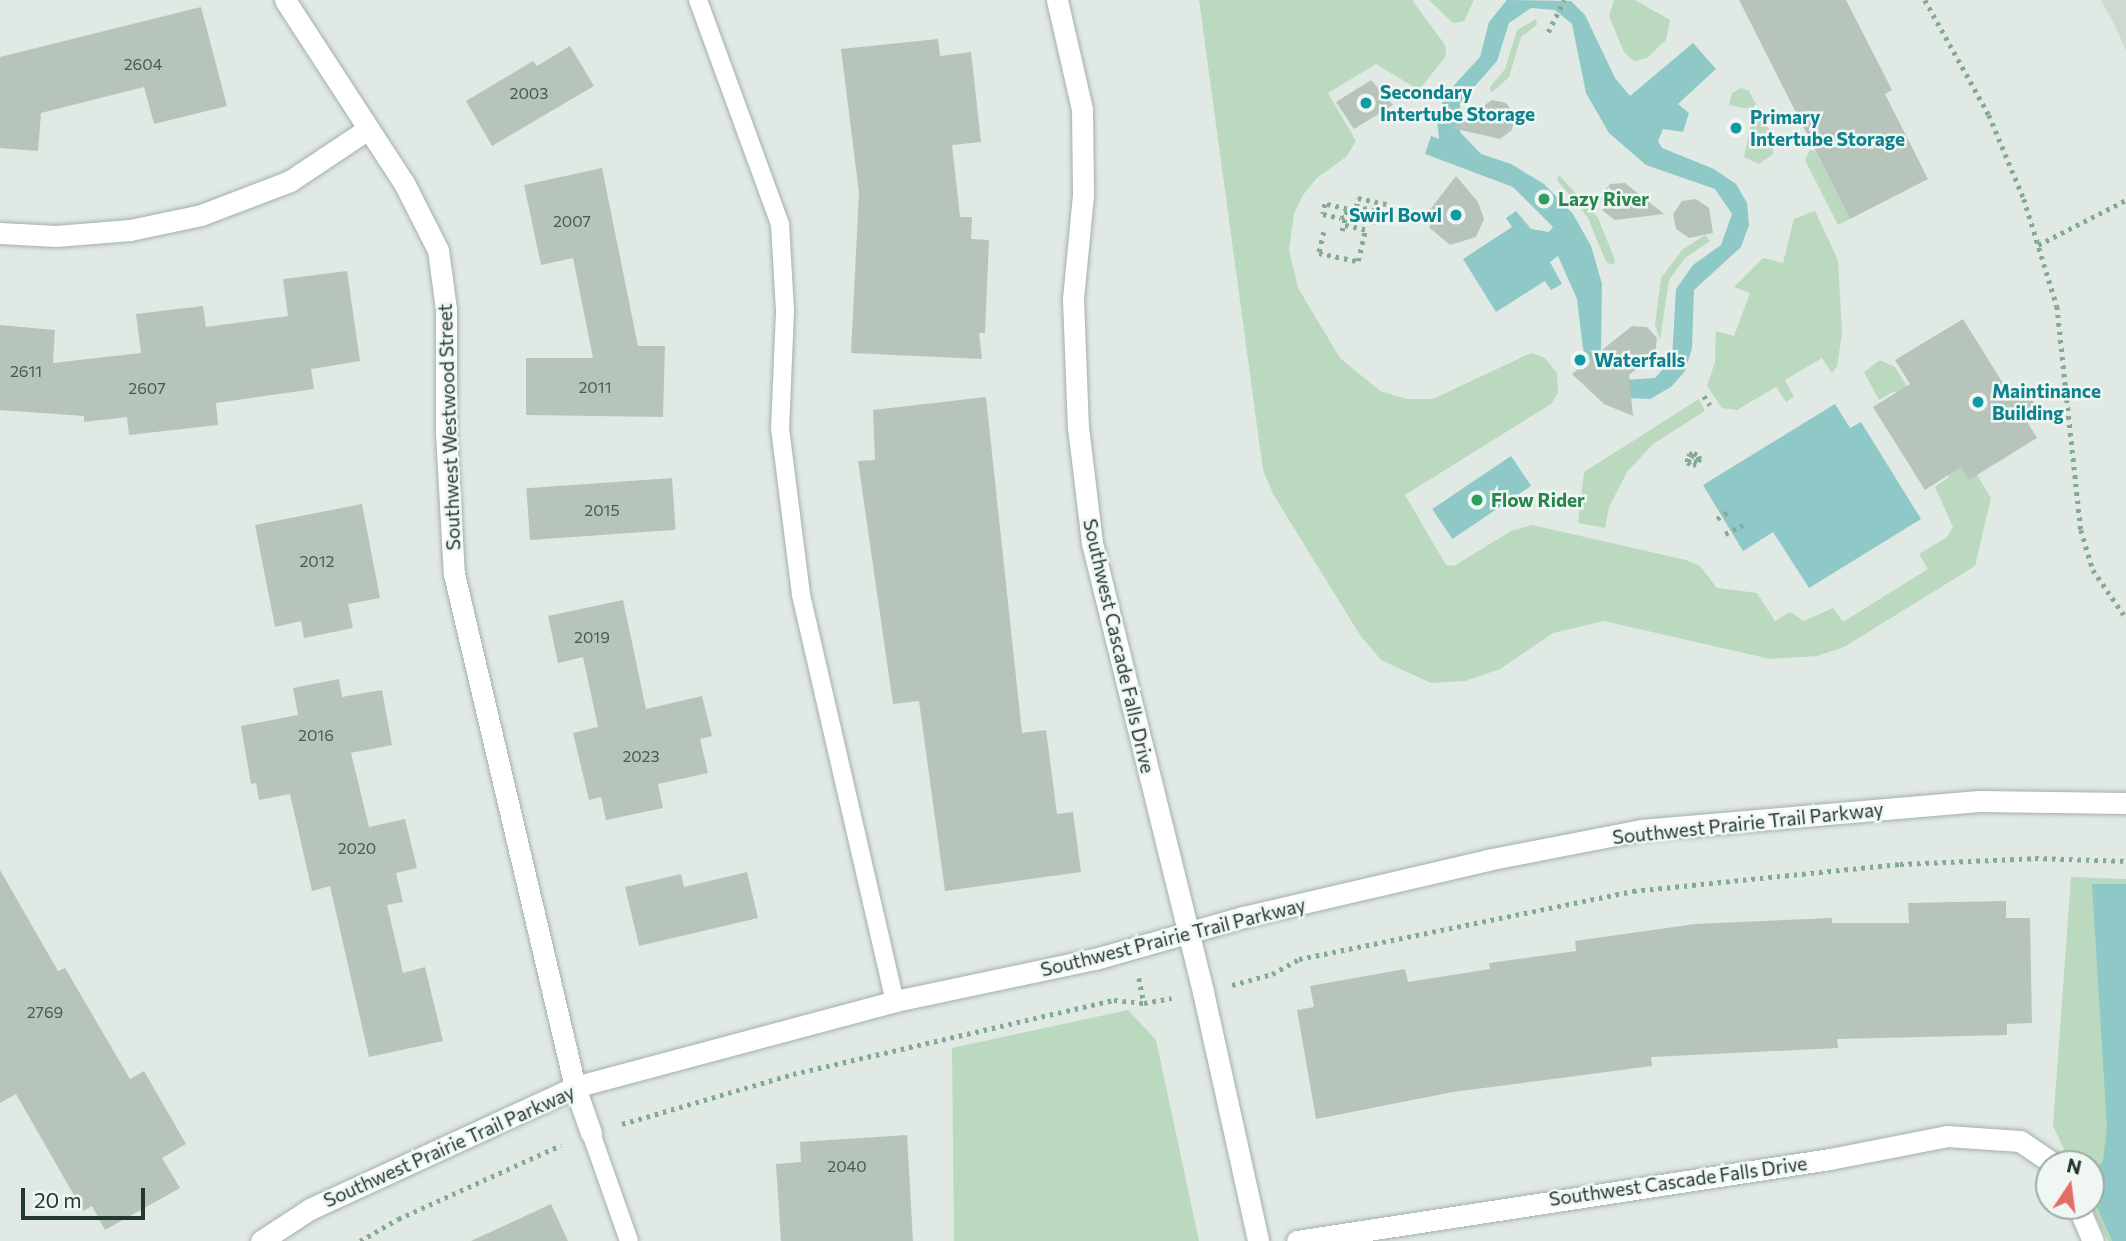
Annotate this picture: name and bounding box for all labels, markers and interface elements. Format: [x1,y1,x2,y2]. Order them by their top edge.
house number: 2604 [124,54,162,74]
place label: Secondary Intertube Storage [1380,81,1535,125]
house number: 2003 [510,83,548,103]
marker: Secondary Intertube Storage [1358,95,1374,111]
place label: Primary Intertube Storage [1750,106,1905,150]
marker: Primary Intertube Storage [1728,120,1744,136]
place label: Lazy River [1558,188,1649,210]
marker: Lazy River [1536,191,1552,207]
place label: Swirl Bowl [1349,204,1442,226]
marker: Swirl Bowl [1448,207,1464,223]
house number: 2007 [553,211,591,231]
street label: Southwest Westwood Street [433,303,465,551]
place label: Waterfalls [1594,349,1685,371]
marker: Waterfalls [1572,352,1588,368]
house number: 2611 [10,361,42,381]
house number: 2011 [579,377,611,397]
house number: 2607 [128,378,166,398]
place label: Maintinance Building [1992,380,2101,424]
marker: Maintinance Building [1970,394,1986,410]
place label: Flow Rider [1491,489,1585,511]
marker: Flow Rider [1469,492,1485,508]
house number: 2015 [584,500,620,520]
street label: Southwest Cascade Falls Drive [1079,517,1159,775]
house number: 2012 [300,551,334,571]
house number: 2019 [574,627,610,647]
house number: 2016 [298,725,334,745]
house number: 2023 [622,746,660,766]
street label: Southwest Prairie Trail Parkway [1611,797,1885,849]
house number: 2020 [338,838,376,858]
street label: Southwest Prairie Trail Parkway [1038,893,1308,981]
house number: 2769 [27,1002,63,1022]
street label: Southwest Prairie Trail Parkway [320,1080,578,1212]
north arrow [2035,1150,2105,1220]
street label: Southwest Cascade Falls Drive [1548,1152,1808,1210]
text: N [2065,1153,2084,1179]
house number: 2040 [827,1156,867,1176]
scale bar [24,1174,149,1218]
text: 20 m [34,1187,82,1212]

